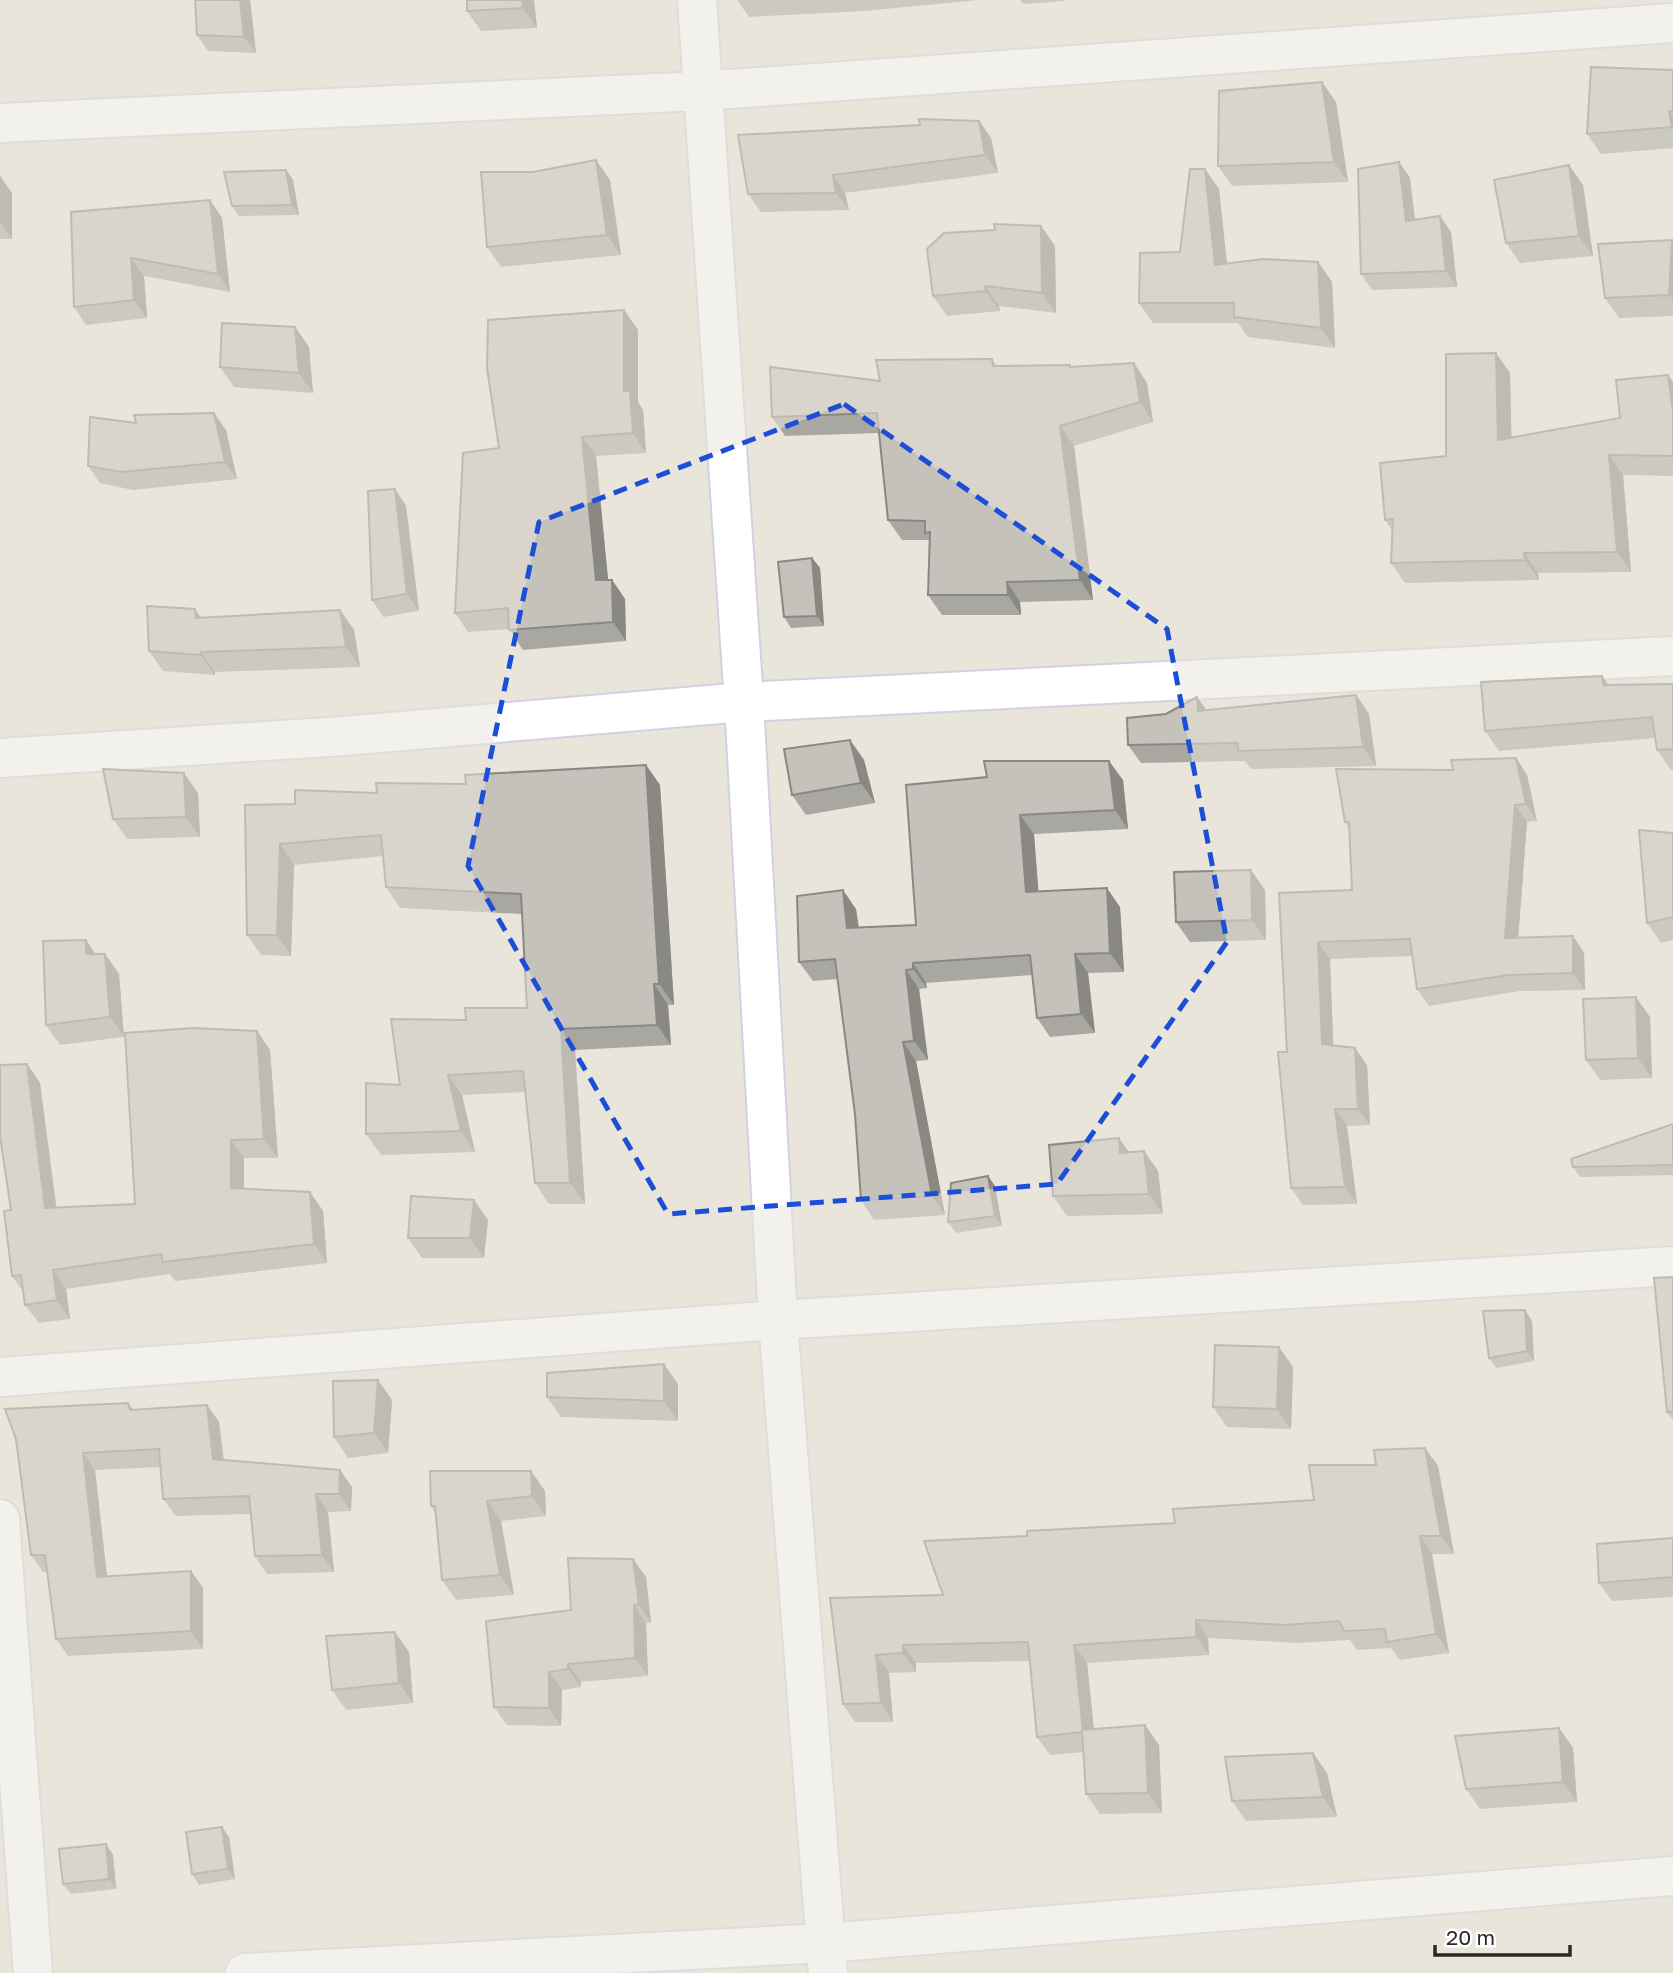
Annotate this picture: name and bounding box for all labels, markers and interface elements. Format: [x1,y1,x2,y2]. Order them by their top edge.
scale bar [1435,1913,1570,1957]
text: 20 m [1446,1924,1495,1950]

